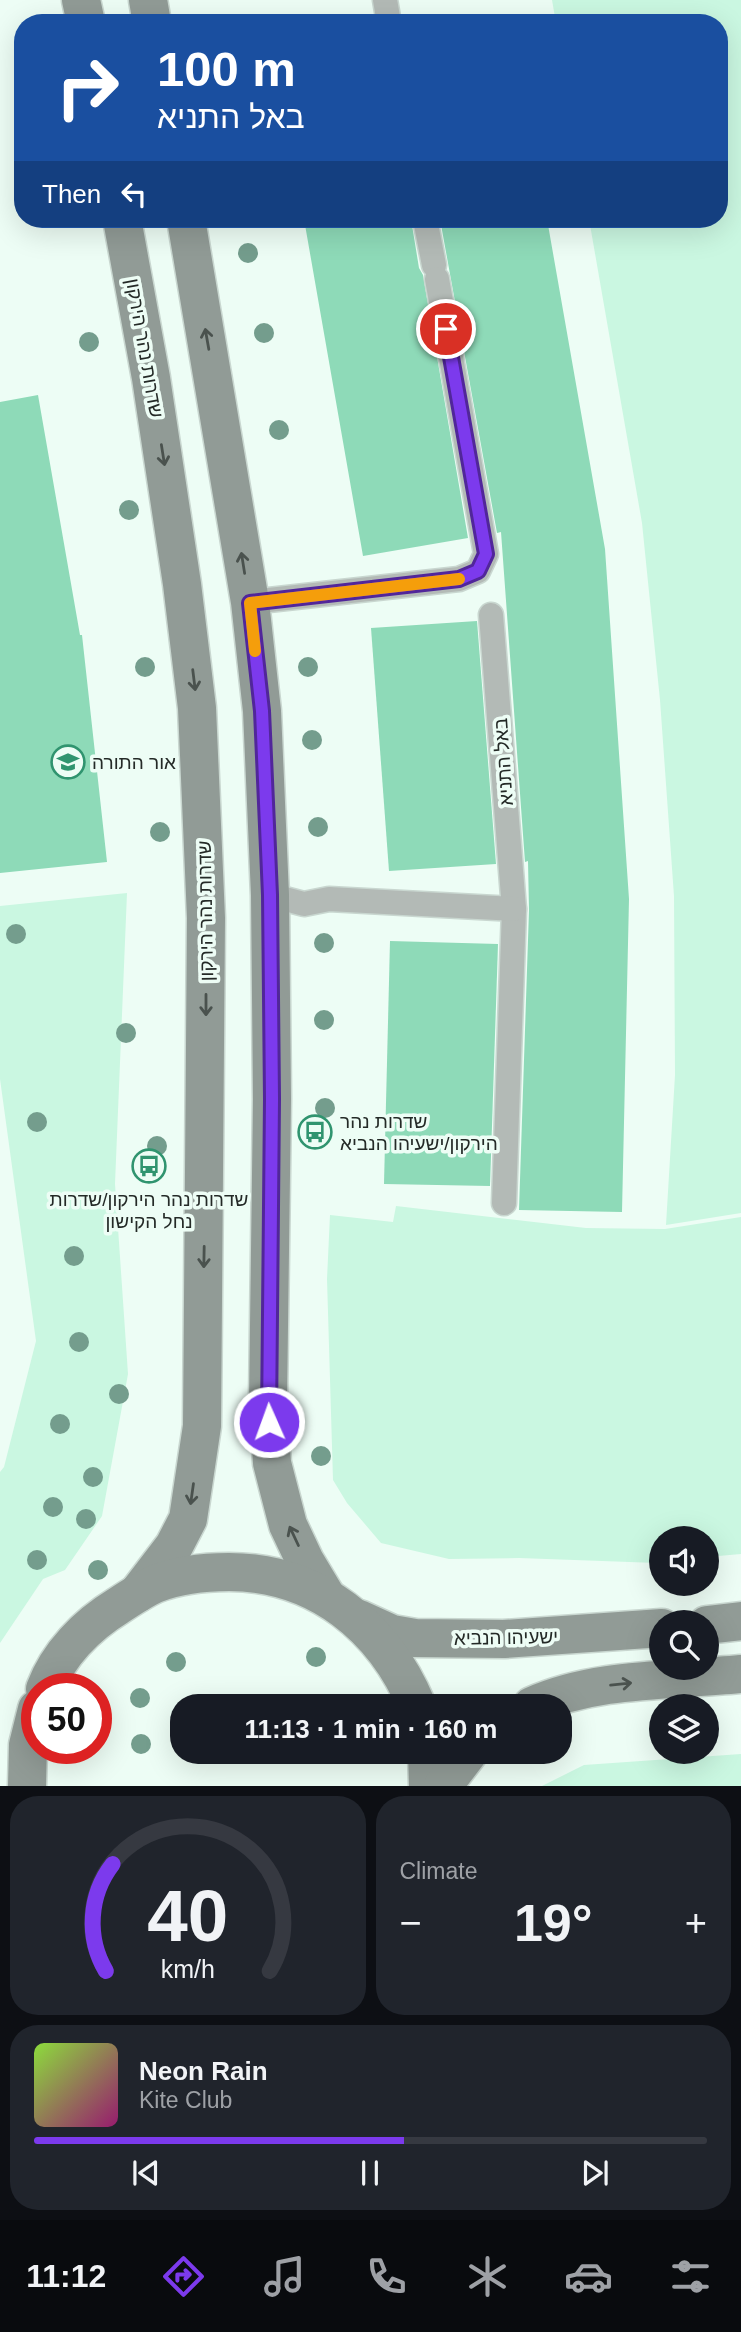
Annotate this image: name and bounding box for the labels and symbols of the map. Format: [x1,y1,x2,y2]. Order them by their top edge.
street label: שדרות נהר הירקון [122,277,167,419]
pin [416,299,476,359]
one-way arrow [200,328,213,350]
one-way arrow [157,443,170,466]
one-way arrow [236,552,249,575]
one-way arrow [187,668,200,691]
street label: באל התניא [490,717,517,806]
school or university icon: אור התורה [49,743,87,781]
place label: אור התורה [92,752,176,773]
street label: שדרות נהר הירקון [194,840,217,982]
one-way arrow [199,994,213,1017]
place label: שדרות נהר הירקון/ישעיהו הנביא [340,1111,498,1154]
bus stop icon: שדרות נהר הירקון/ישעיהו הנביא [296,1113,334,1151]
bus stop icon: שדרות נהר הירקון/שדרות נחל הקישון [130,1147,168,1185]
place label: שדרות נהר הירקון/שדרות נחל הקישון [50,1189,249,1232]
one-way arrow [197,1246,211,1269]
position arrow [232,1385,306,1459]
one-way arrow [185,1482,198,1505]
one-way arrow [287,1526,300,1547]
street label: ישעיהו הנביא [454,1626,558,1649]
speed limit sign: 50 [21,1673,112,1764]
one-way arrow [609,1678,632,1691]

